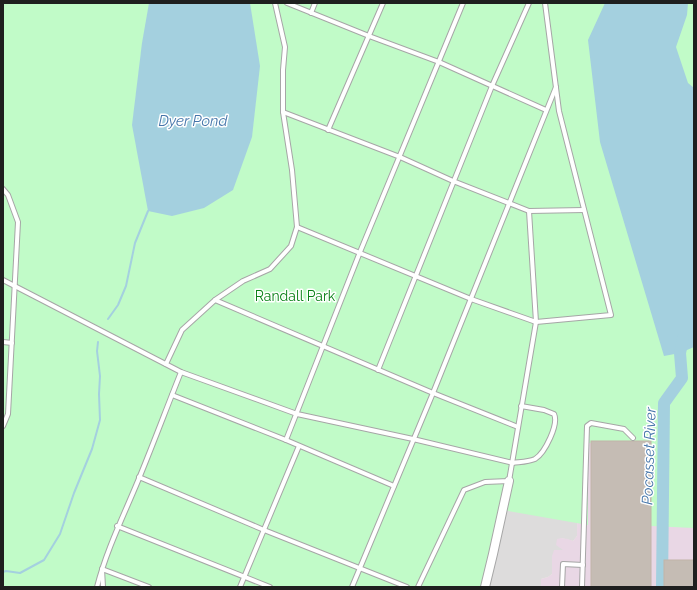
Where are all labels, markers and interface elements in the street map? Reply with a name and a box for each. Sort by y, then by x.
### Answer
water label: Dyer Pond [159,112,229,130]
park label: Randall Park [255,288,336,304]
water label: Pocasset River [638,406,660,505]

